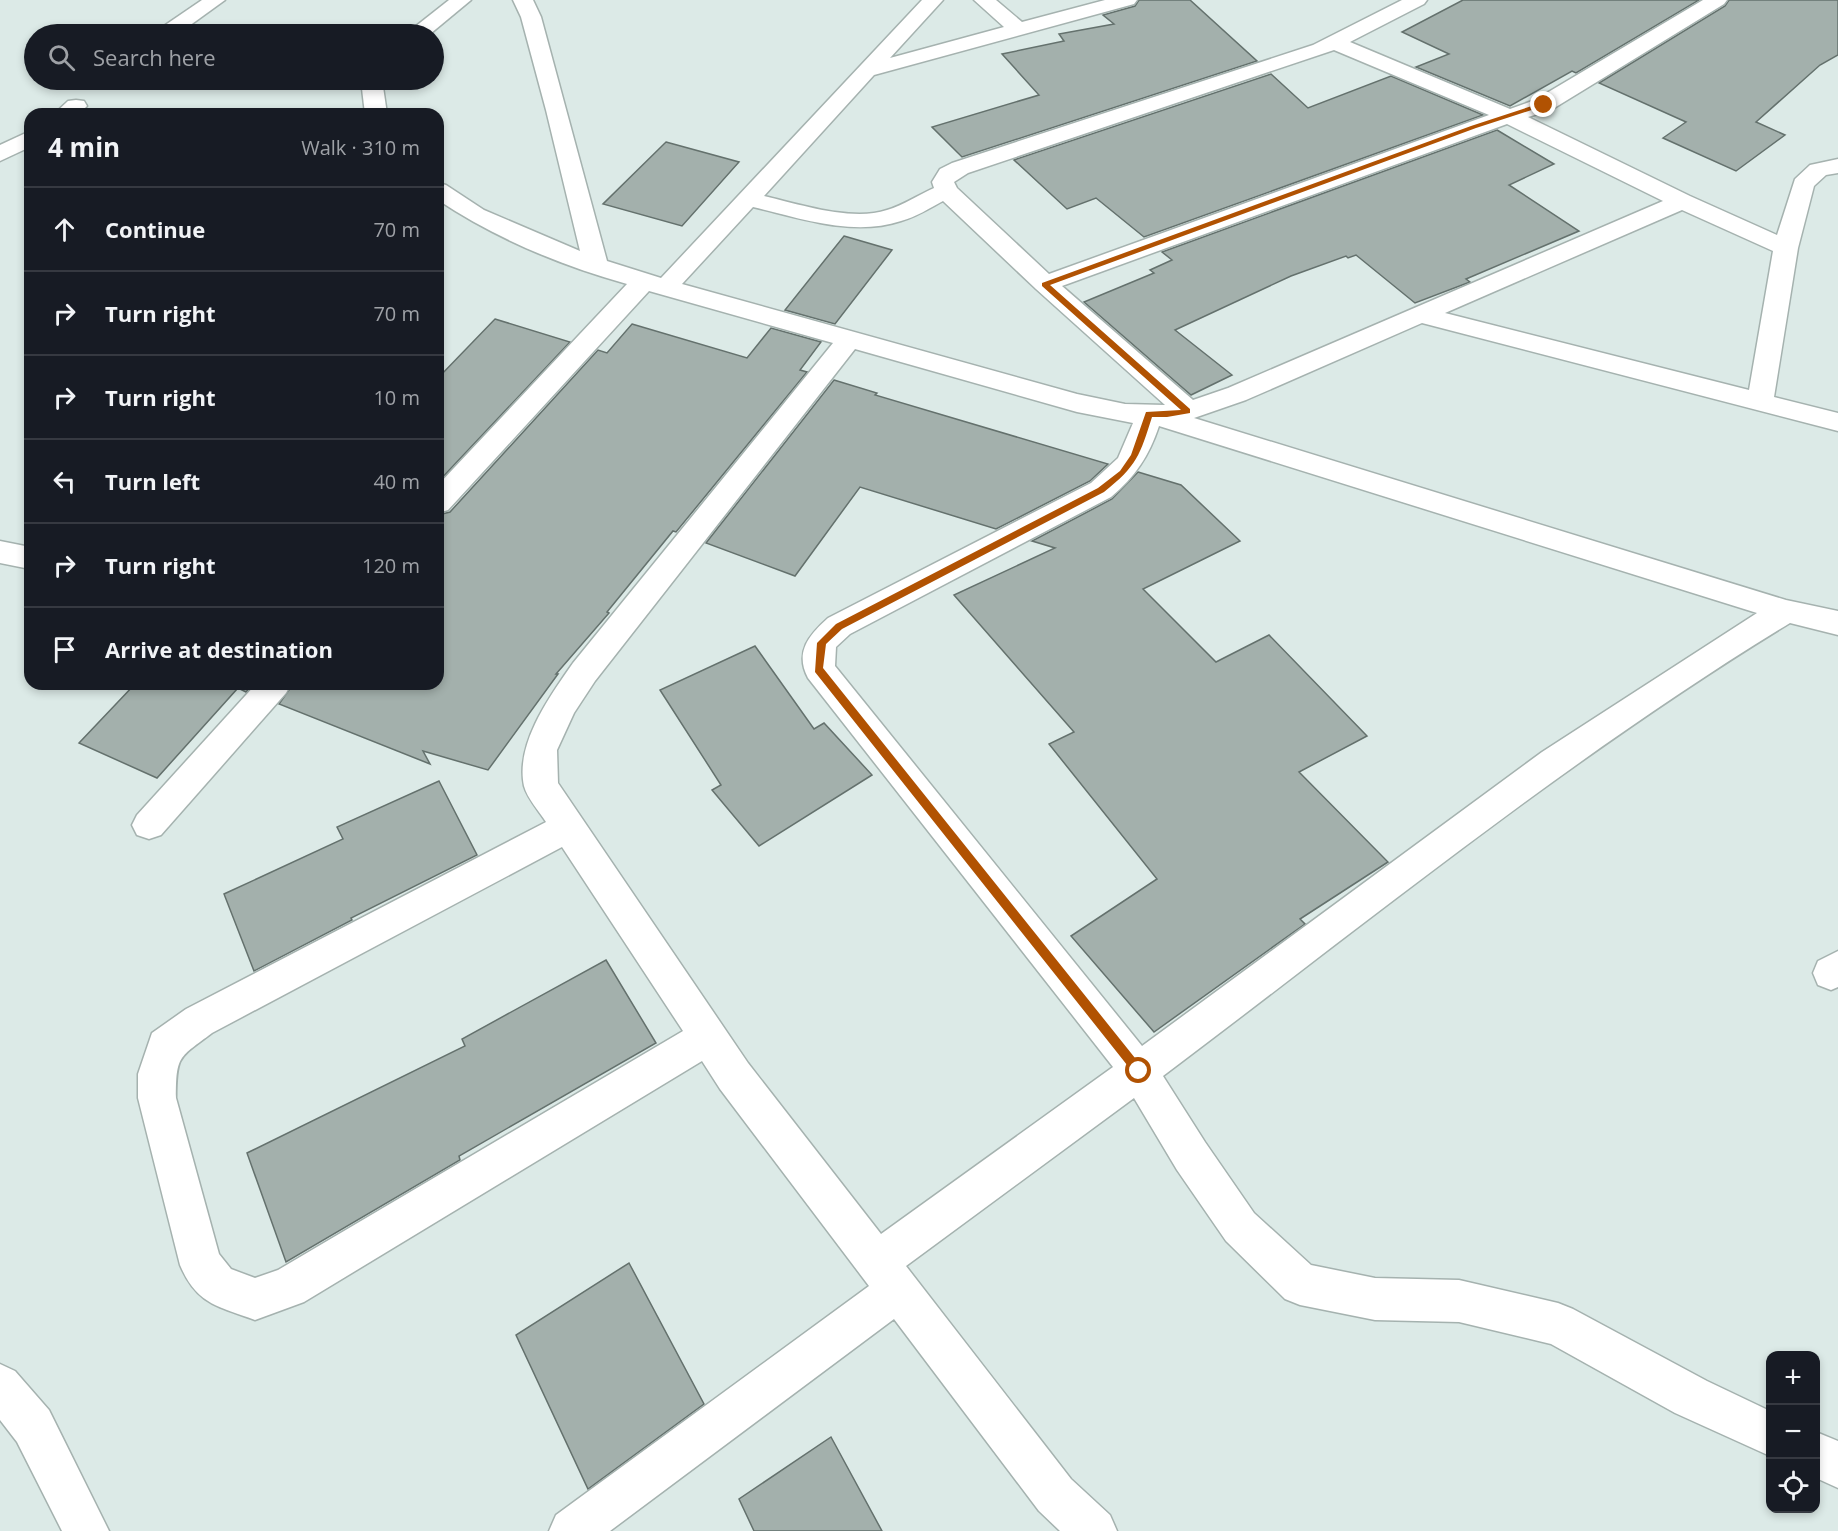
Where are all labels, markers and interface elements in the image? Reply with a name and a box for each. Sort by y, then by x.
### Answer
search box [24,24,444,90]
icon: search [45,41,78,74]
text: Search here [93,42,216,72]
route end [1530,91,1556,117]
text: 4 min [48,129,120,165]
text: Walk · 310 m [301,134,420,161]
icon: ahead [48,213,81,246]
text: Continue [105,214,205,244]
text: 70 m [373,216,420,243]
icon: right [48,297,81,330]
text: Turn right [105,298,216,328]
text: 70 m [373,300,420,327]
icon: right [48,381,81,414]
text: Turn right [105,382,216,412]
text: 10 m [373,384,420,411]
icon: left [48,465,81,498]
text: Turn left [105,466,200,496]
text: 40 m [373,468,420,495]
icon: right [48,549,81,582]
text: Turn right [105,550,216,580]
text: 120 m [362,552,420,579]
icon: arrive [48,633,81,666]
text: Arrive at destination [105,634,333,664]
route start [1125,1057,1151,1083]
map controls [1766,1351,1820,1513]
button: + [1766,1351,1820,1405]
button: − [1766,1405,1820,1459]
button: locate [1766,1459,1820,1513]

